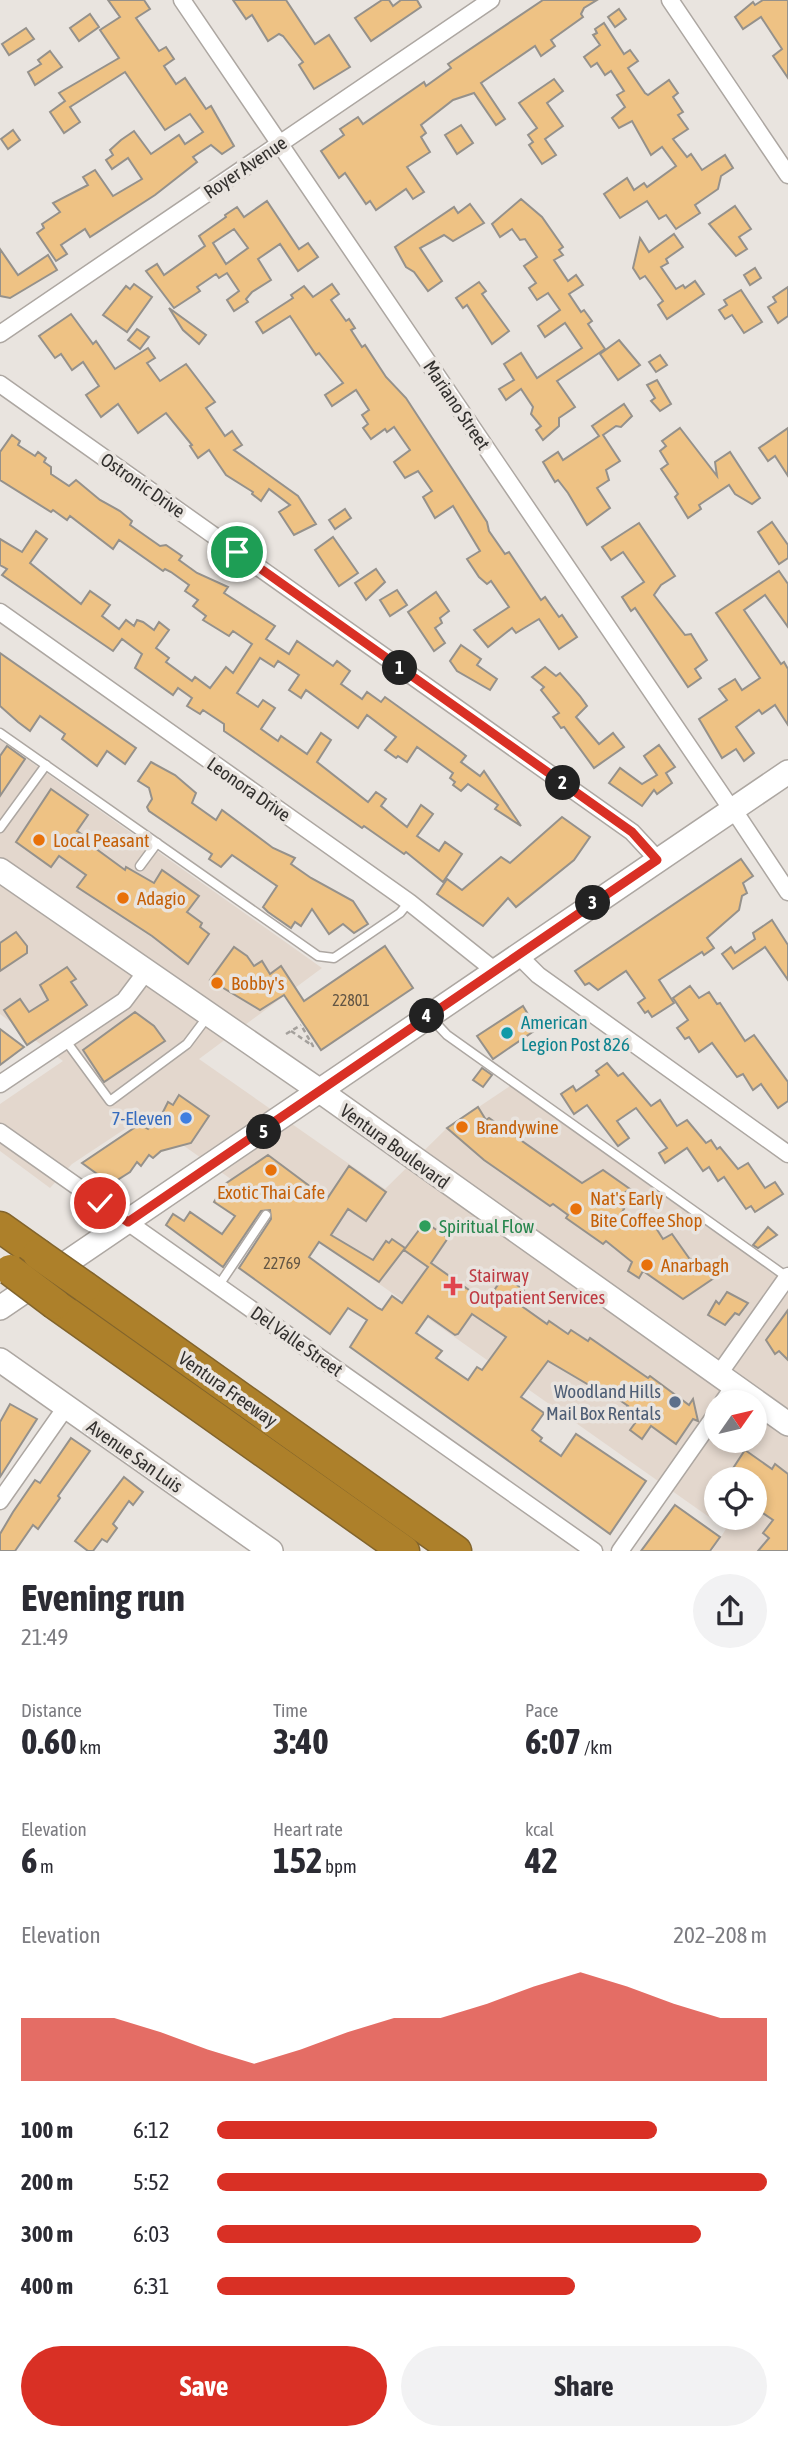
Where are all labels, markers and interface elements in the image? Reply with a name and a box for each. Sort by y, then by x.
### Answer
street label: Royer Avenue [199,131,291,203]
street label: Mariano Street [419,356,495,454]
street label: Ostronic Drive [97,448,189,522]
pin [207,522,267,582]
icon: arrive [218,533,256,571]
pin: 1 [382,650,418,686]
text: 1 [395,656,404,678]
street label: Leonora Drive [203,752,295,826]
pin: 2 [546,766,580,800]
text: 2 [558,771,567,793]
place label: Local Peasant [53,829,150,851]
marker: Local Peasant [31,832,47,848]
pin: 3 [576,886,610,920]
place label: Adagio [137,887,186,909]
marker: Adagio [115,890,131,906]
text: 3 [588,891,597,913]
place label: Bobby's [231,972,285,994]
marker: Bobby's [209,975,225,991]
house number: 22801 [332,991,370,1009]
pin: 4 [410,998,444,1034]
text: 4 [422,1004,431,1026]
place label: American Legion Post 826 [521,1011,630,1055]
marker: American Legion Post 826 [499,1025,515,1041]
street label: Ventura Boulevard [336,1099,454,1193]
place label: 7-Eleven [111,1107,172,1129]
marker: 7-Eleven [178,1110,194,1126]
pin: 5 [246,1114,282,1150]
place label: Brandywine [476,1116,559,1138]
marker: Brandywine [454,1119,470,1135]
text: 5 [259,1120,268,1142]
marker: Exotic Thai Cafe [263,1162,279,1178]
pin [70,1173,130,1233]
place label: Exotic Thai Cafe [217,1181,325,1203]
icon: check [81,1184,119,1222]
place label: Nat's Early Bite Coffee Shop [590,1187,703,1231]
marker: Nat's Early Bite Coffee Shop [568,1201,584,1217]
place label: Spiritual Flow [439,1215,535,1237]
marker: Spiritual Flow [417,1218,433,1234]
house number: 22769 [263,1254,301,1272]
place label: Anarbagh [661,1254,729,1276]
marker: Anarbagh [639,1257,655,1273]
place label: Stairway Outpatient Services [469,1264,605,1308]
marker: Stairway Outpatient Services [443,1276,463,1296]
street label: Del Valle Street [247,1301,347,1381]
street label: Ventura Freeway [174,1347,282,1431]
place label: Woodland Hills Mail Box Rentals [546,1380,661,1424]
north arrow [704,1390,766,1452]
map controls [704,1390,767,1530]
marker: Woodland Hills Mail Box Rentals [667,1394,683,1410]
street label: Avenue San Luis [83,1415,187,1497]
button: locate [704,1467,767,1530]
button: share [693,1574,767,1648]
text: Evening run [21,1576,185,1619]
text: 21:49 [21,1624,68,1650]
text: Distance [21,1699,82,1721]
text: Time [273,1699,308,1721]
text: Pace [525,1699,558,1721]
text: 0.60 [21,1721,77,1761]
text: 3:40 [273,1721,329,1761]
text: 6:07 [525,1721,581,1761]
text: km [77,1736,101,1758]
text: /km [581,1736,612,1758]
text: Elevation [21,1818,87,1840]
text: Heart rate [273,1818,343,1840]
text: kcal [525,1818,554,1840]
text: 6 [21,1840,37,1880]
text: 152 [273,1840,322,1880]
text: 42 [525,1840,558,1880]
text: m [37,1855,54,1877]
text: bpm [322,1855,357,1877]
text: Elevation [21,1922,101,1948]
text: 202–208 m [673,1922,767,1948]
text: 100 m [21,2117,73,2143]
text: 6:12 [133,2117,170,2143]
text: 200 m [21,2169,73,2195]
text: 5:52 [133,2169,170,2195]
text: 300 m [21,2221,73,2247]
text: 6:03 [133,2221,170,2247]
text: 400 m [21,2273,73,2299]
text: 6:31 [133,2273,170,2299]
button: Save [21,2346,387,2426]
button: Share [401,2346,767,2426]

